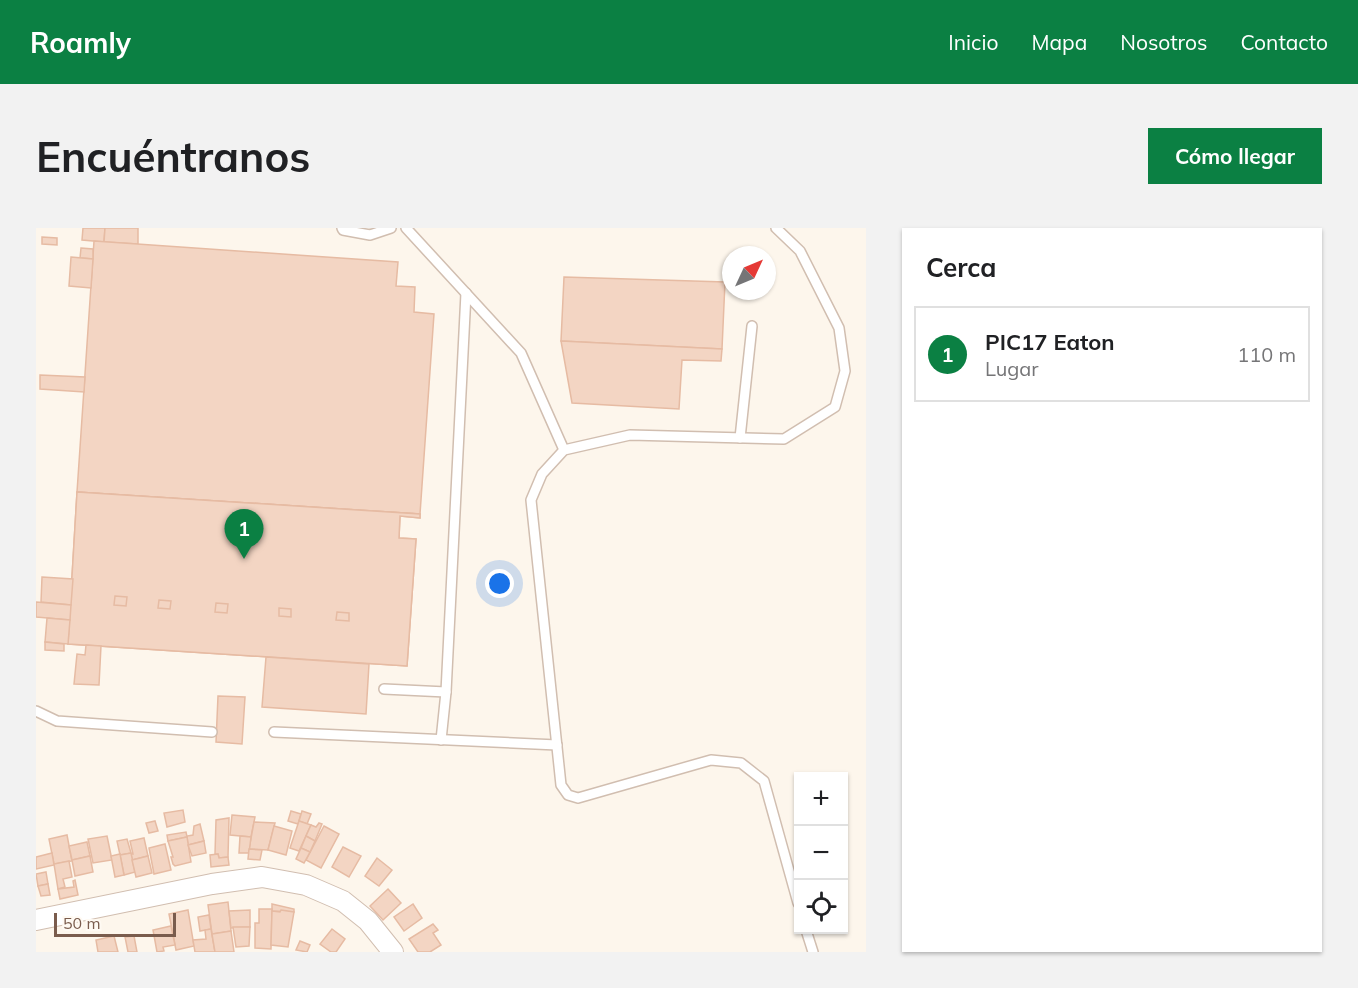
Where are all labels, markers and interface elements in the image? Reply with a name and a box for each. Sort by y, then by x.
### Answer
text: Roamly [30,25,131,60]
text: Inicio [948,29,998,55]
text: Mapa [1031,29,1087,55]
text: Nosotros [1120,29,1207,55]
text: Contacto [1240,29,1328,55]
button: Cómo llegar [1148,128,1322,184]
text: Encuéntranos [36,130,310,183]
north arrow [722,246,776,300]
text: Cerca [926,251,996,284]
text: PIC17 Eaton [985,328,1115,356]
text: 1 [942,342,954,367]
text: 110 m [1237,342,1296,367]
text: Lugar [985,356,1039,381]
pin: 1 [224,510,264,559]
your location [485,569,514,598]
map controls [794,772,848,934]
button: + [794,772,848,826]
button: − [794,826,848,880]
button: locate [794,880,848,934]
scale bar [54,910,176,938]
text: 50 m [63,913,100,933]

